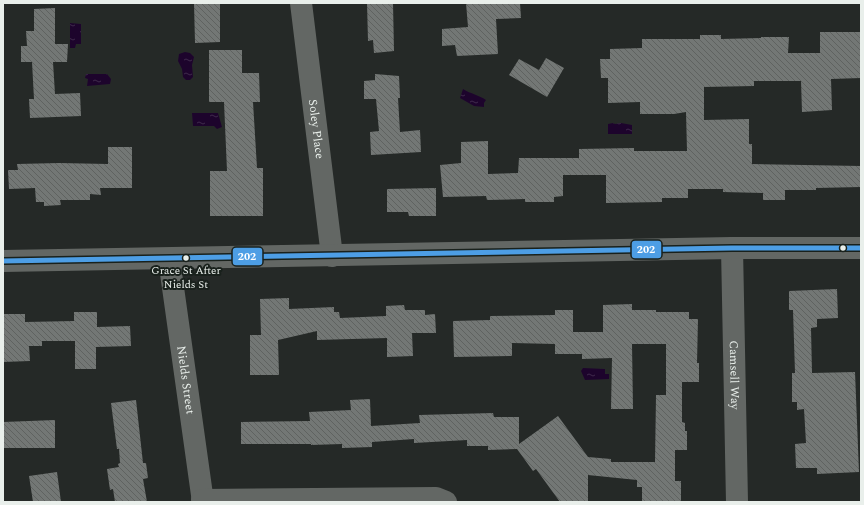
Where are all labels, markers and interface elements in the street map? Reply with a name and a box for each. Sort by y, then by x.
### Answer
street label: Soley Place [303,98,329,160]
line badge: 202 [631,240,662,259]
text: 202 [637,241,655,258]
unlabelled marker [838,243,848,253]
line badge: 202 [232,247,263,266]
text: 202 [238,248,256,265]
marker: Grace St After Nields St [181,253,191,263]
place label: Grace St After Nields St [151,262,221,293]
street label: Camsell Way [724,340,744,411]
street label: Nields Street [171,344,200,415]

